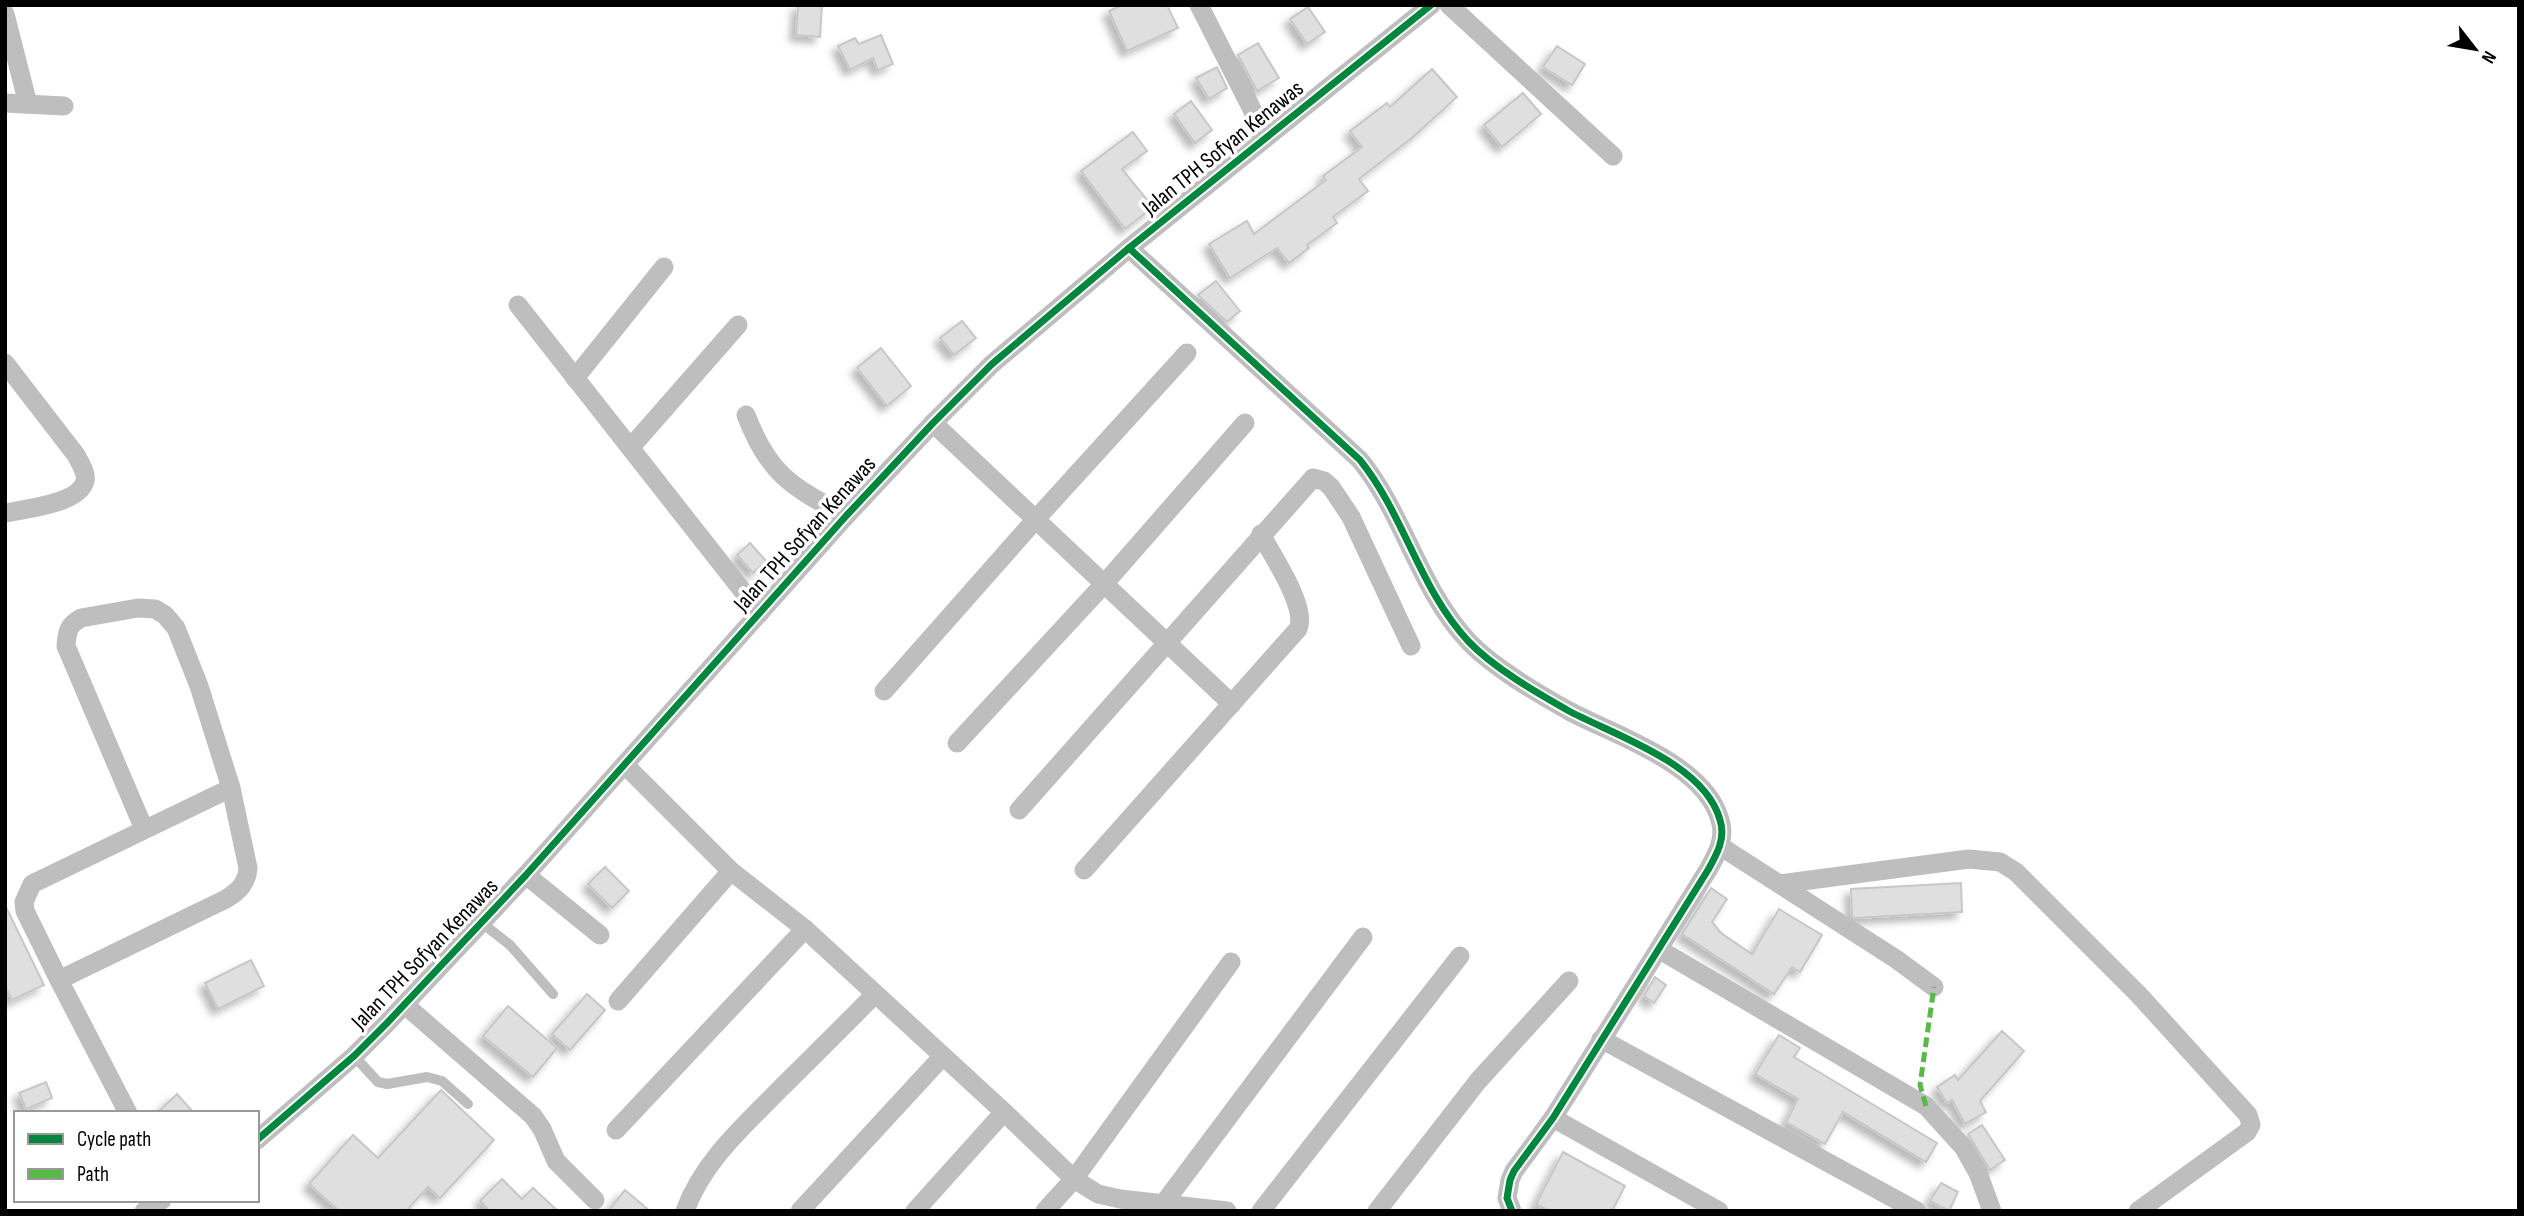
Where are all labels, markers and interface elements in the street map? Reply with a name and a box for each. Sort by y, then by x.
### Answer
north arrow [2440,14,2510,84]
text: N [2476,47,2501,67]
street label: Jalan TPH Sofyan Kenawas [1136,74,1309,222]
street label: Jalan TPH Sofyan Kenawas [727,451,882,618]
street label: Jalan TPH Sofyan Kenawas [345,873,504,1036]
legend [14,1111,259,1202]
text: Cycle path [77,1127,151,1152]
text: Path [77,1162,109,1187]

